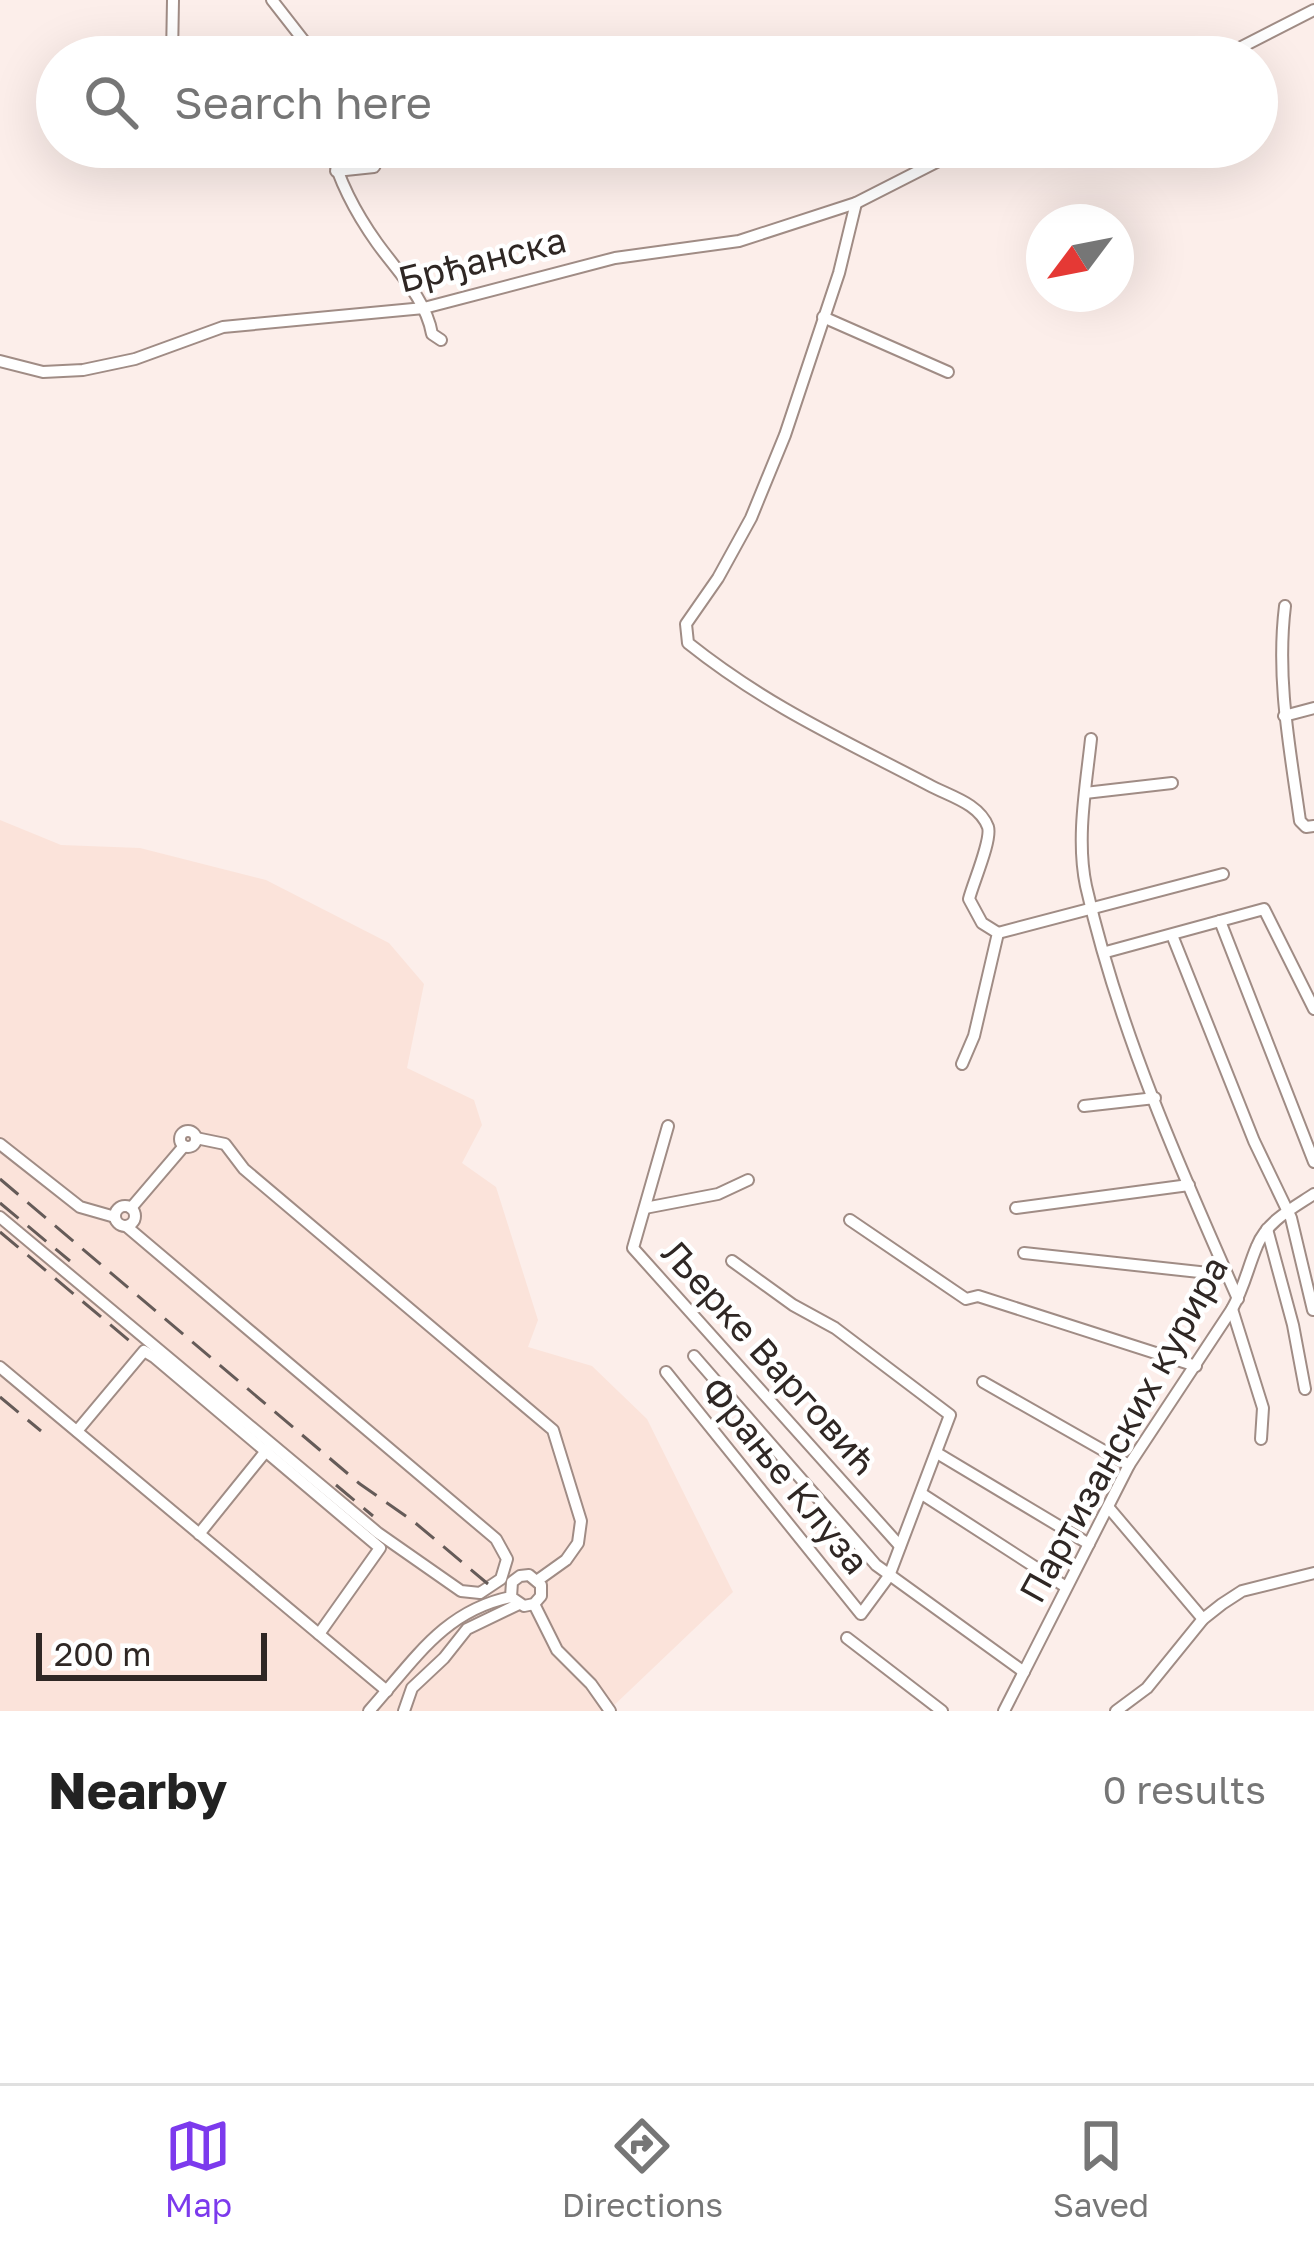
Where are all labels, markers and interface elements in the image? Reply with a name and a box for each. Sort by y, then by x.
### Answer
search box [36,36,1278,168]
icon: search [78,69,144,135]
text: Search here [174,75,432,129]
north arrow [1026,204,1134,312]
street label: Брђанска [394,217,570,301]
street label: Љерке Варговић [654,1231,886,1483]
street label: Партизанских курира [1010,1249,1236,1609]
street label: Фрање Клуза [694,1368,878,1582]
scale bar [36,1627,267,1680]
text: 200 m [54,1634,152,1673]
text: Nearby [48,1759,227,1820]
text: 0 results [1102,1766,1266,1813]
tab: Map [165,2113,232,2224]
tab: Directions [562,2113,723,2224]
tab: Saved [1053,2113,1149,2224]

